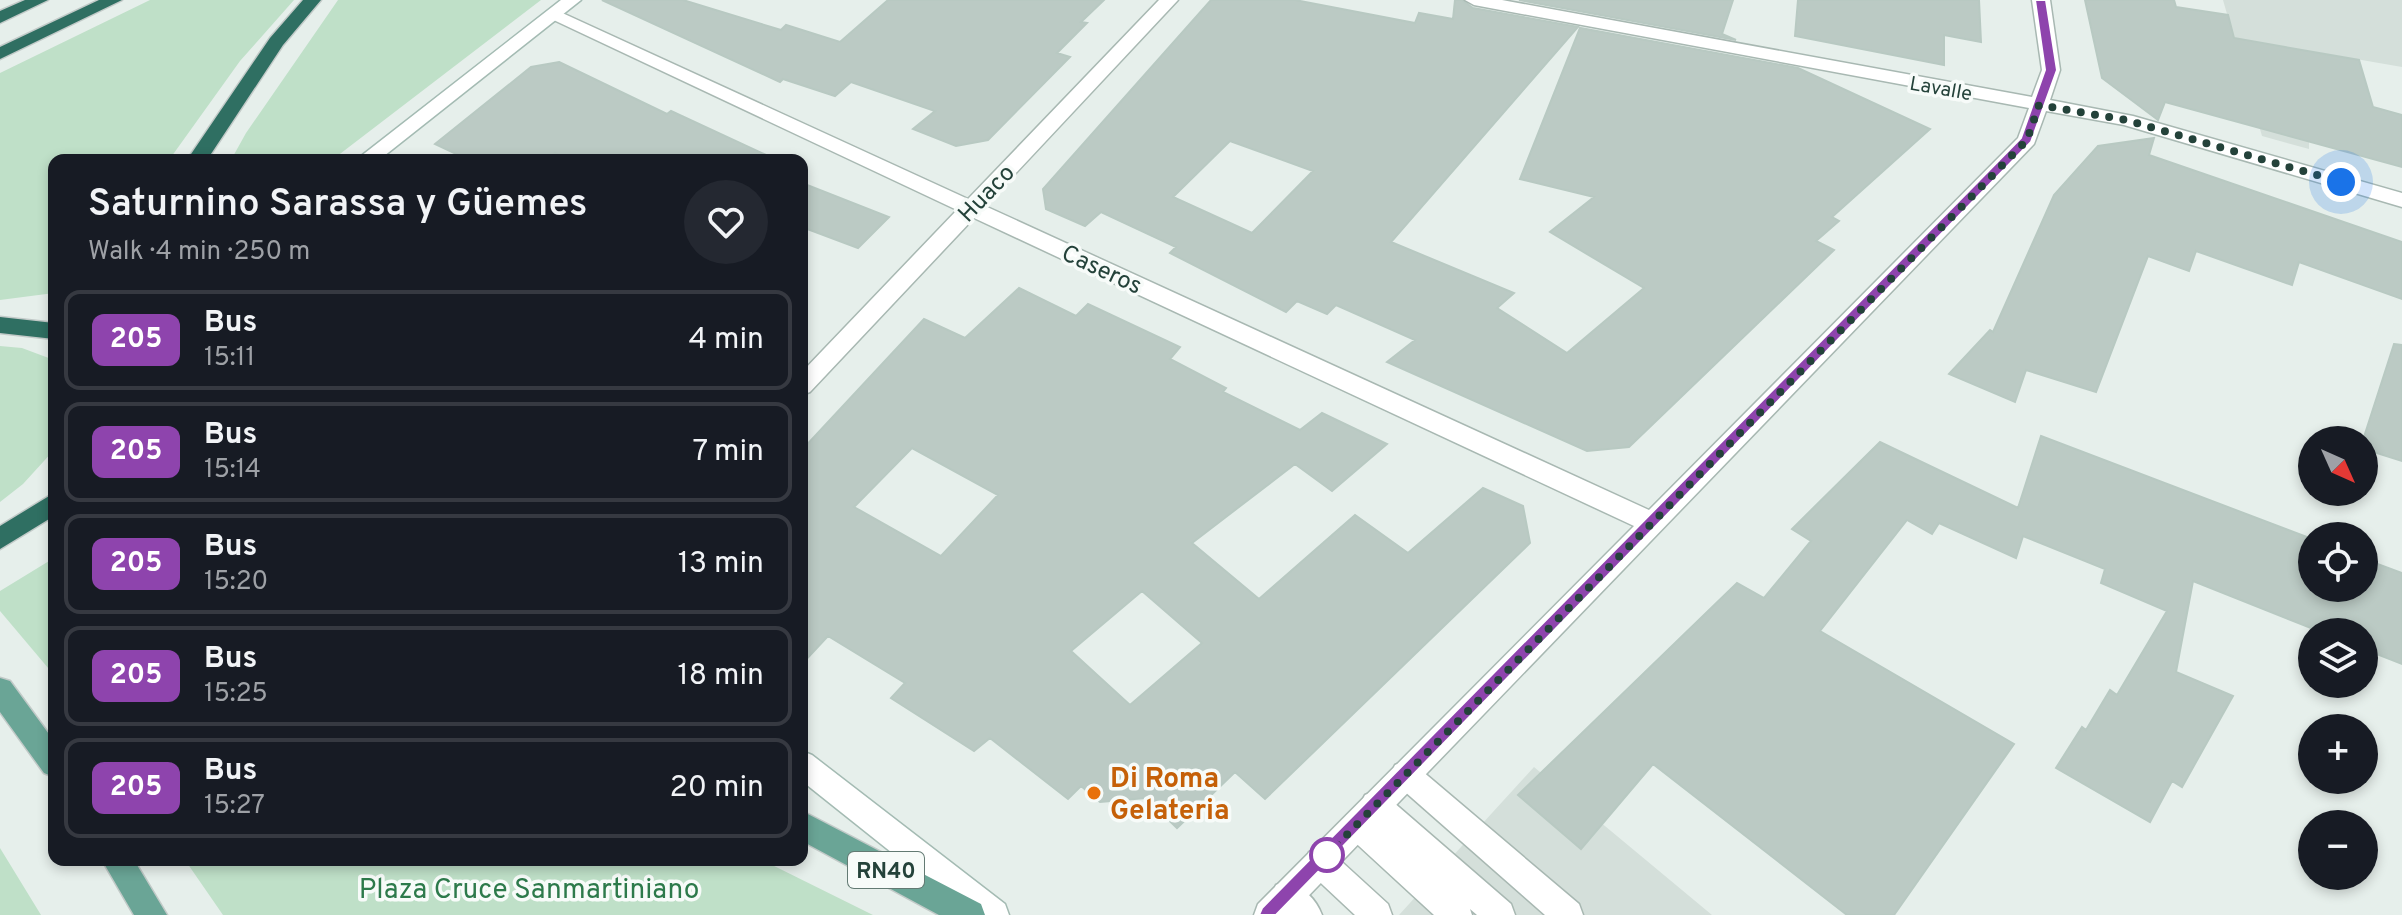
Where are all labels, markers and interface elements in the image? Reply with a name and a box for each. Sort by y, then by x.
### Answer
street label: Lavalle [1907,72,1974,108]
street label: Huaco [953,159,1022,230]
your location [2321,162,2361,202]
button: heart [684,180,768,264]
text: Saturnino Sarassa y Güemes [88,181,587,230]
text: Walk · 4 min · 250 m [88,236,310,269]
street label: Caseros [1056,239,1146,302]
text: Bus [204,305,257,342]
text: 205 [110,322,162,358]
text: 4 min [688,322,764,359]
text: 15:11 [204,342,255,375]
text: Bus [204,417,257,454]
north arrow [2298,426,2378,506]
map controls [2298,426,2378,890]
text: 205 [110,434,162,470]
text: 7 min [693,434,764,471]
text: 15:14 [204,454,261,487]
button: locate [2298,522,2378,602]
text: Bus [204,529,257,566]
text: 205 [110,546,162,582]
text: 13 min [678,546,764,583]
text: 15:20 [204,566,268,599]
button: layers [2298,618,2378,698]
text: Bus [204,641,257,678]
text: 205 [110,658,162,694]
text: 18 min [678,658,764,695]
text: 15:25 [204,678,268,711]
button: + [2298,714,2378,794]
text: Bus [204,753,257,790]
place label: Di Roma Gelateria [1110,762,1230,830]
text: 205 [110,770,162,806]
text: 20 min [669,770,764,807]
marker: Di Roma Gelateria [1085,784,1103,802]
text: 15:27 [204,790,265,823]
button: − [2298,810,2378,890]
unlabelled marker [1310,838,1344,872]
road number: RN40 [848,852,924,888]
park label: Plaza Cruce Sanmartiniano [359,873,699,909]

